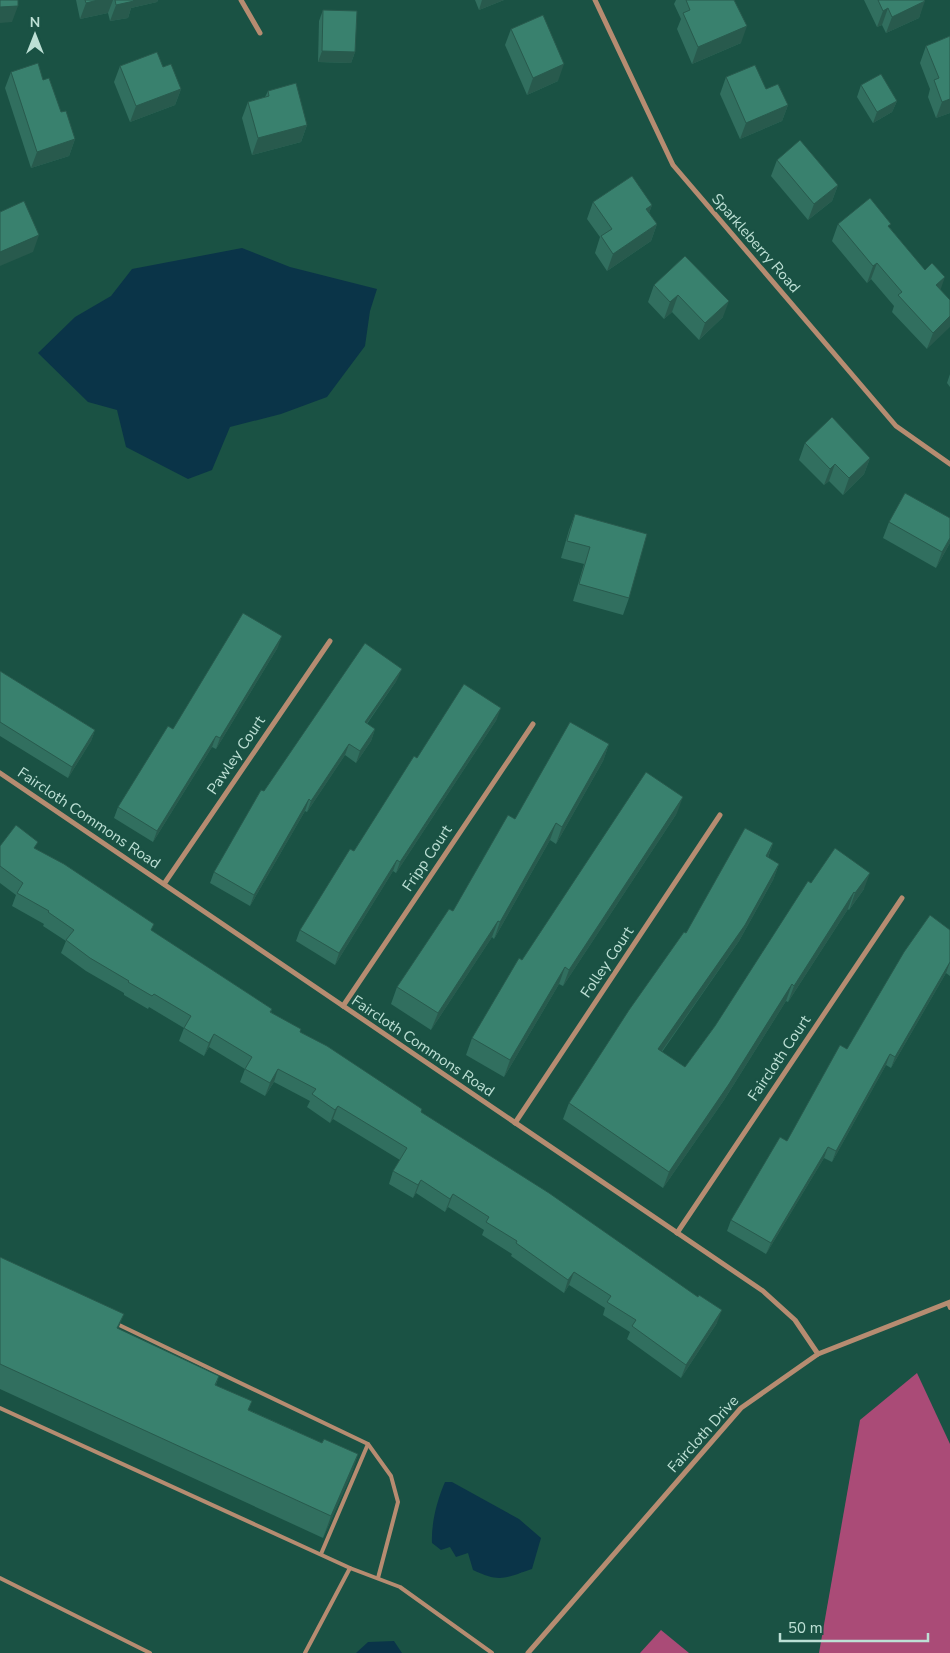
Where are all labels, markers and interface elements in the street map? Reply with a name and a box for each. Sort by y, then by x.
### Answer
north arrow [10,10,60,60]
text: N [30,13,40,32]
street label: Sparkleberry Road [707,189,805,297]
street label: Pawley Court [202,711,270,798]
street label: Faircloth Commons Road [14,763,164,873]
street label: Fripp Court [398,820,457,895]
street label: Folley Court [576,922,639,1002]
street label: Faircloth Commons Road [348,991,498,1101]
street label: Faircloth Court [743,1011,815,1105]
street label: Faircloth Drive [663,1391,743,1477]
scale bar [780,1610,928,1642]
text: 50 m [788,1618,823,1638]

